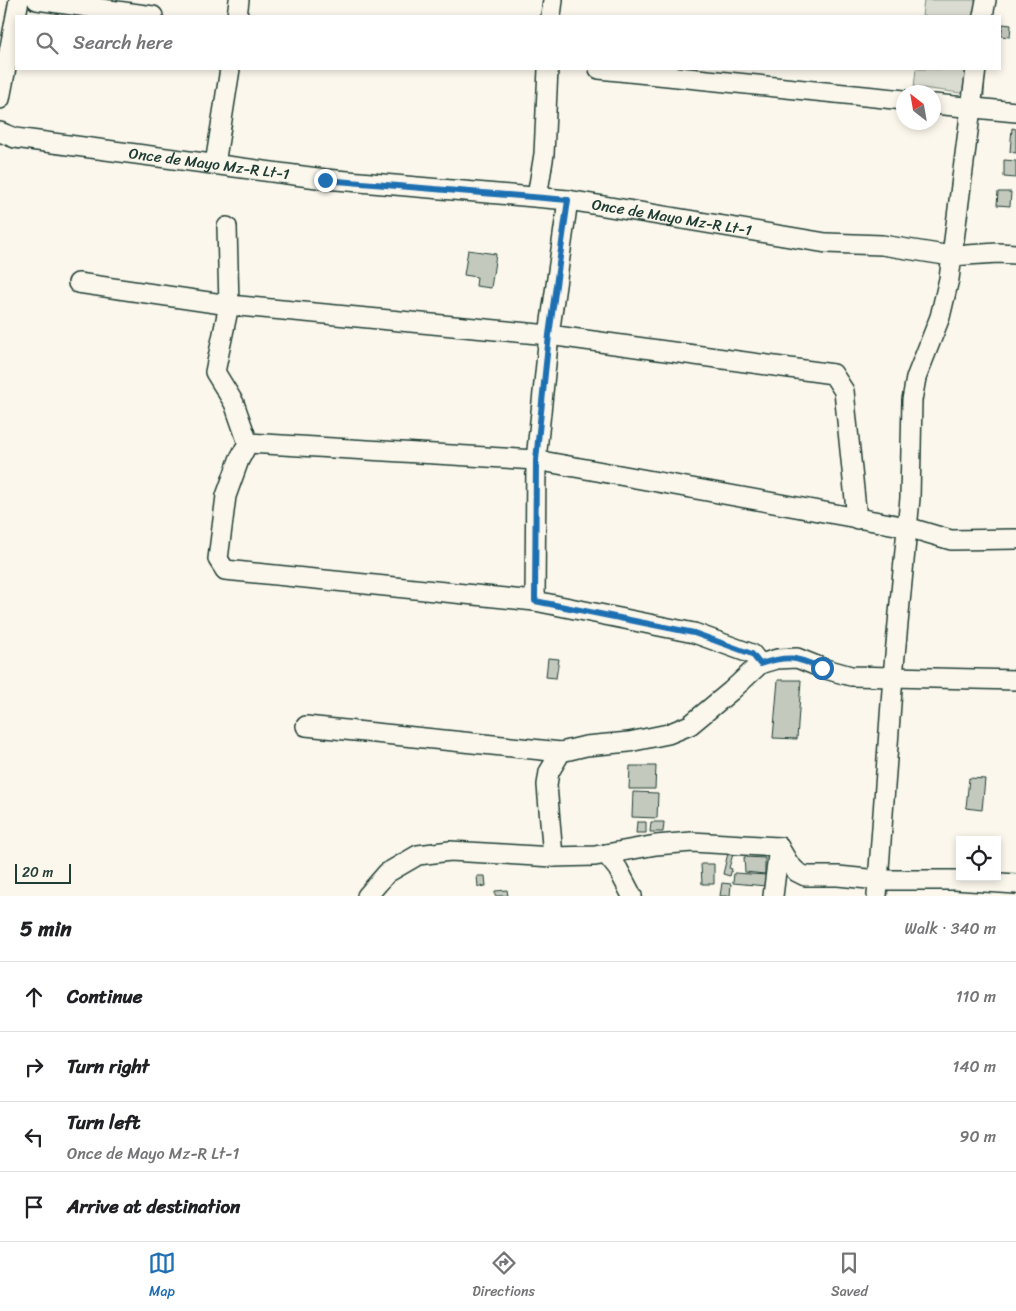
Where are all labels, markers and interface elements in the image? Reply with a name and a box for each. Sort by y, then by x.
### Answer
search box [15,15,1001,70]
text: Search here [73,26,173,59]
icon: search [33,29,61,57]
north arrow [896,85,941,130]
street label: Once de Mayo Mz-R Lt-1 [127,140,291,187]
route end [314,169,337,192]
street label: Once de Mayo Mz-R Lt-1 [590,191,754,243]
route start [811,657,834,680]
map controls [956,836,1001,881]
button: locate [956,836,1001,881]
text: 20 m [22,860,53,885]
scale bar [15,861,71,884]
text: 5 min [20,910,72,948]
text: Walk · 340 m [905,914,996,943]
text: Continue [67,980,143,1013]
text: 110 m [956,982,996,1011]
icon: ahead [20,983,48,1011]
text: Turn right [67,1050,149,1083]
text: 140 m [953,1052,996,1081]
icon: right [20,1053,48,1081]
text: Turn left [67,1106,140,1139]
text: 90 m [960,1122,996,1151]
icon: left [20,1123,48,1151]
text: Once de Mayo Mz-R Lt-1 [67,1139,239,1168]
text: Arrive at destination [67,1190,240,1223]
icon: arrive [20,1193,48,1221]
tab: Map [148,1249,176,1304]
tab: Directions [472,1249,535,1304]
tab: Saved [831,1249,868,1304]

